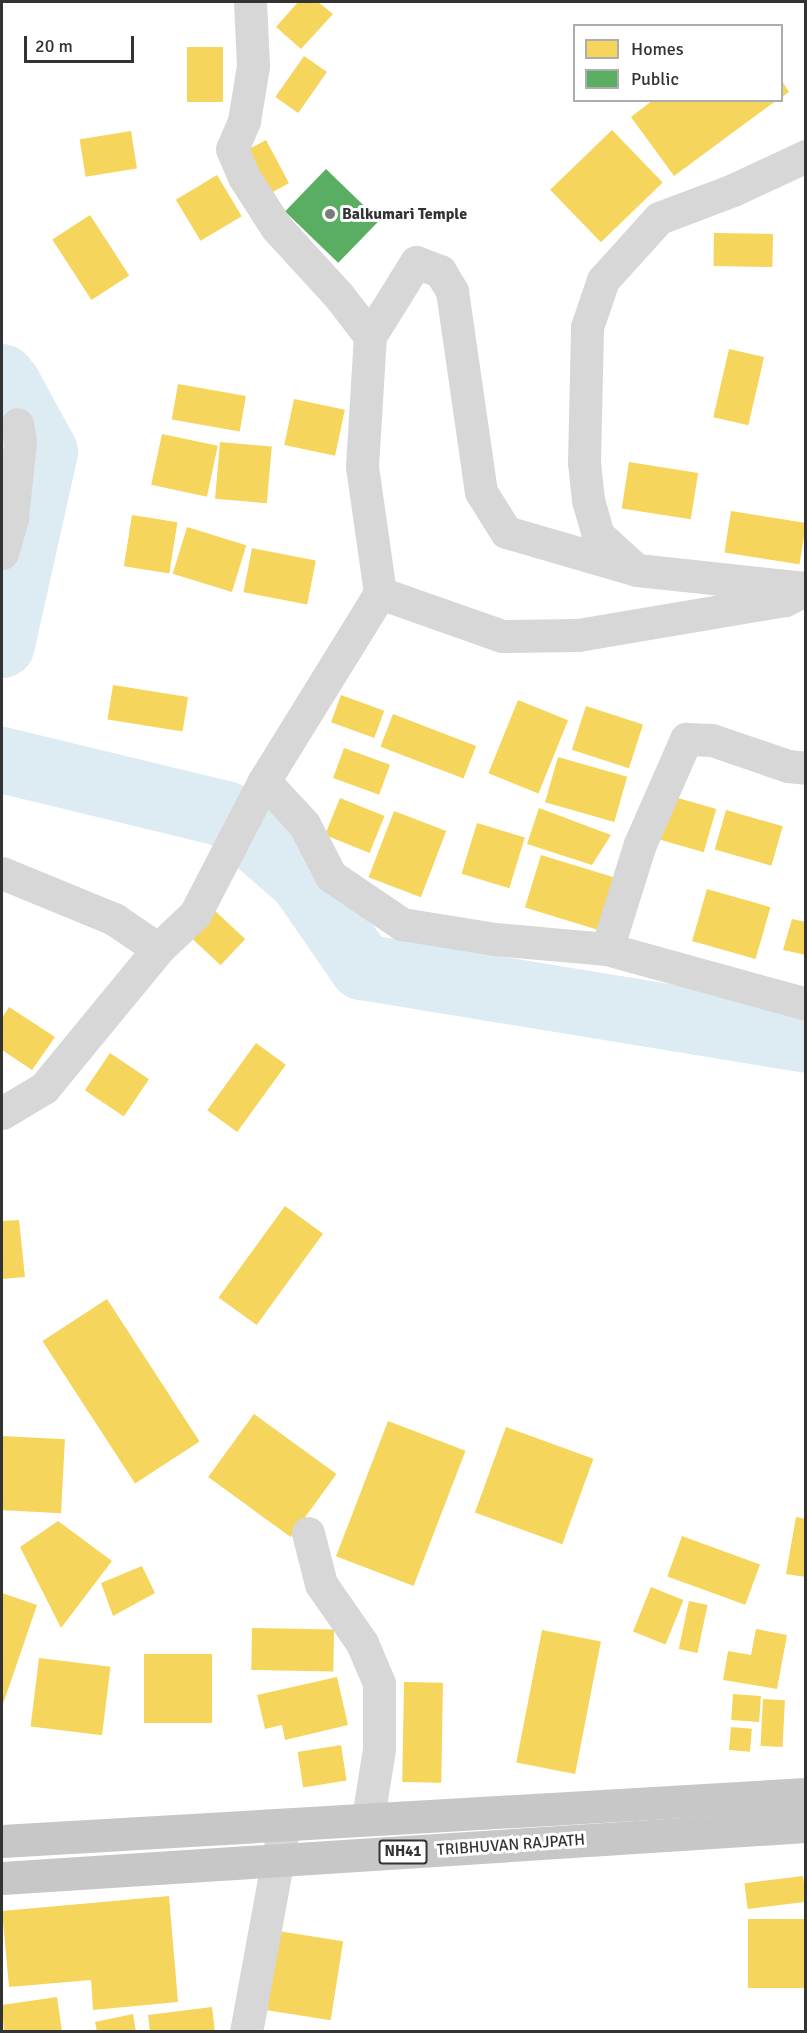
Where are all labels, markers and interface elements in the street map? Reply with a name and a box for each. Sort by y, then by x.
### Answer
scale bar [27,24,136,62]
legend [573,24,783,102]
text: 20 m [35,35,73,57]
text: Homes [631,38,684,60]
text: Public [631,68,679,90]
place label: Balkumari Temple [342,204,467,224]
marker: Balkumari Temple [323,207,337,221]
street label: TRIBHUVAN RAJPATH [436,1830,586,1860]
road number: NH41 [378,1840,428,1864]

